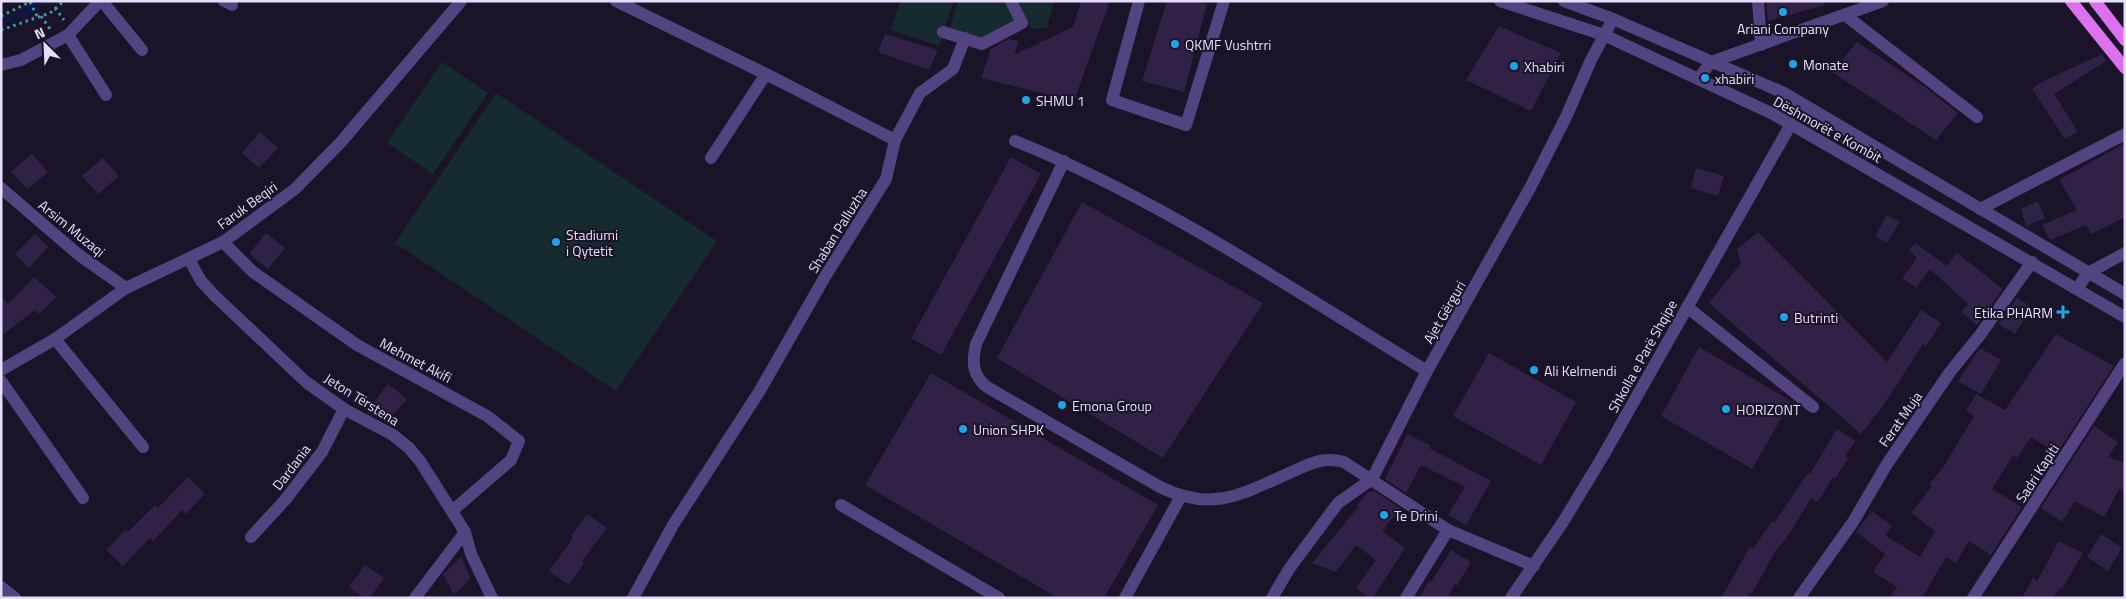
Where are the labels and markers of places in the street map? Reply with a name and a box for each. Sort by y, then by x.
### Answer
marker: Ariani Company [1777,6,1789,18]
place label: Ariani Company [1737,18,1829,39]
place label: QKMF Vushtrri [1185,34,1271,55]
marker: QKMF Vushtrri [1169,38,1181,50]
place label: Monate [1803,54,1849,75]
place label: Xhabiri [1524,56,1565,77]
marker: Monate [1787,58,1799,70]
marker: Xhabiri [1508,60,1520,72]
place label: xhabiri [1715,68,1754,89]
marker: xhabiri [1699,72,1711,84]
place label: SHMU 1 [1036,90,1085,111]
marker: SHMU 1 [1020,94,1032,106]
place label: Stadiumi i Qytetit [566,224,618,261]
marker: Stadiumi i Qytetit [550,236,562,248]
place label: Etika PHARM [1974,302,2053,323]
marker: Etika PHARM [2057,306,2069,318]
place label: Butrinti [1794,307,1838,328]
marker: Butrinti [1778,311,1790,323]
place label: Ali Kelmendi [1544,360,1617,381]
marker: Ali Kelmendi [1528,364,1540,376]
place label: Emona Group [1072,395,1152,416]
marker: Emona Group [1056,399,1068,411]
place label: HORIZONT [1736,399,1801,420]
marker: HORIZONT [1720,403,1732,415]
place label: Union SHPK [973,419,1044,440]
marker: Union SHPK [957,423,969,435]
place label: Te Drini [1394,505,1438,526]
marker: Te Drini [1378,509,1390,521]

